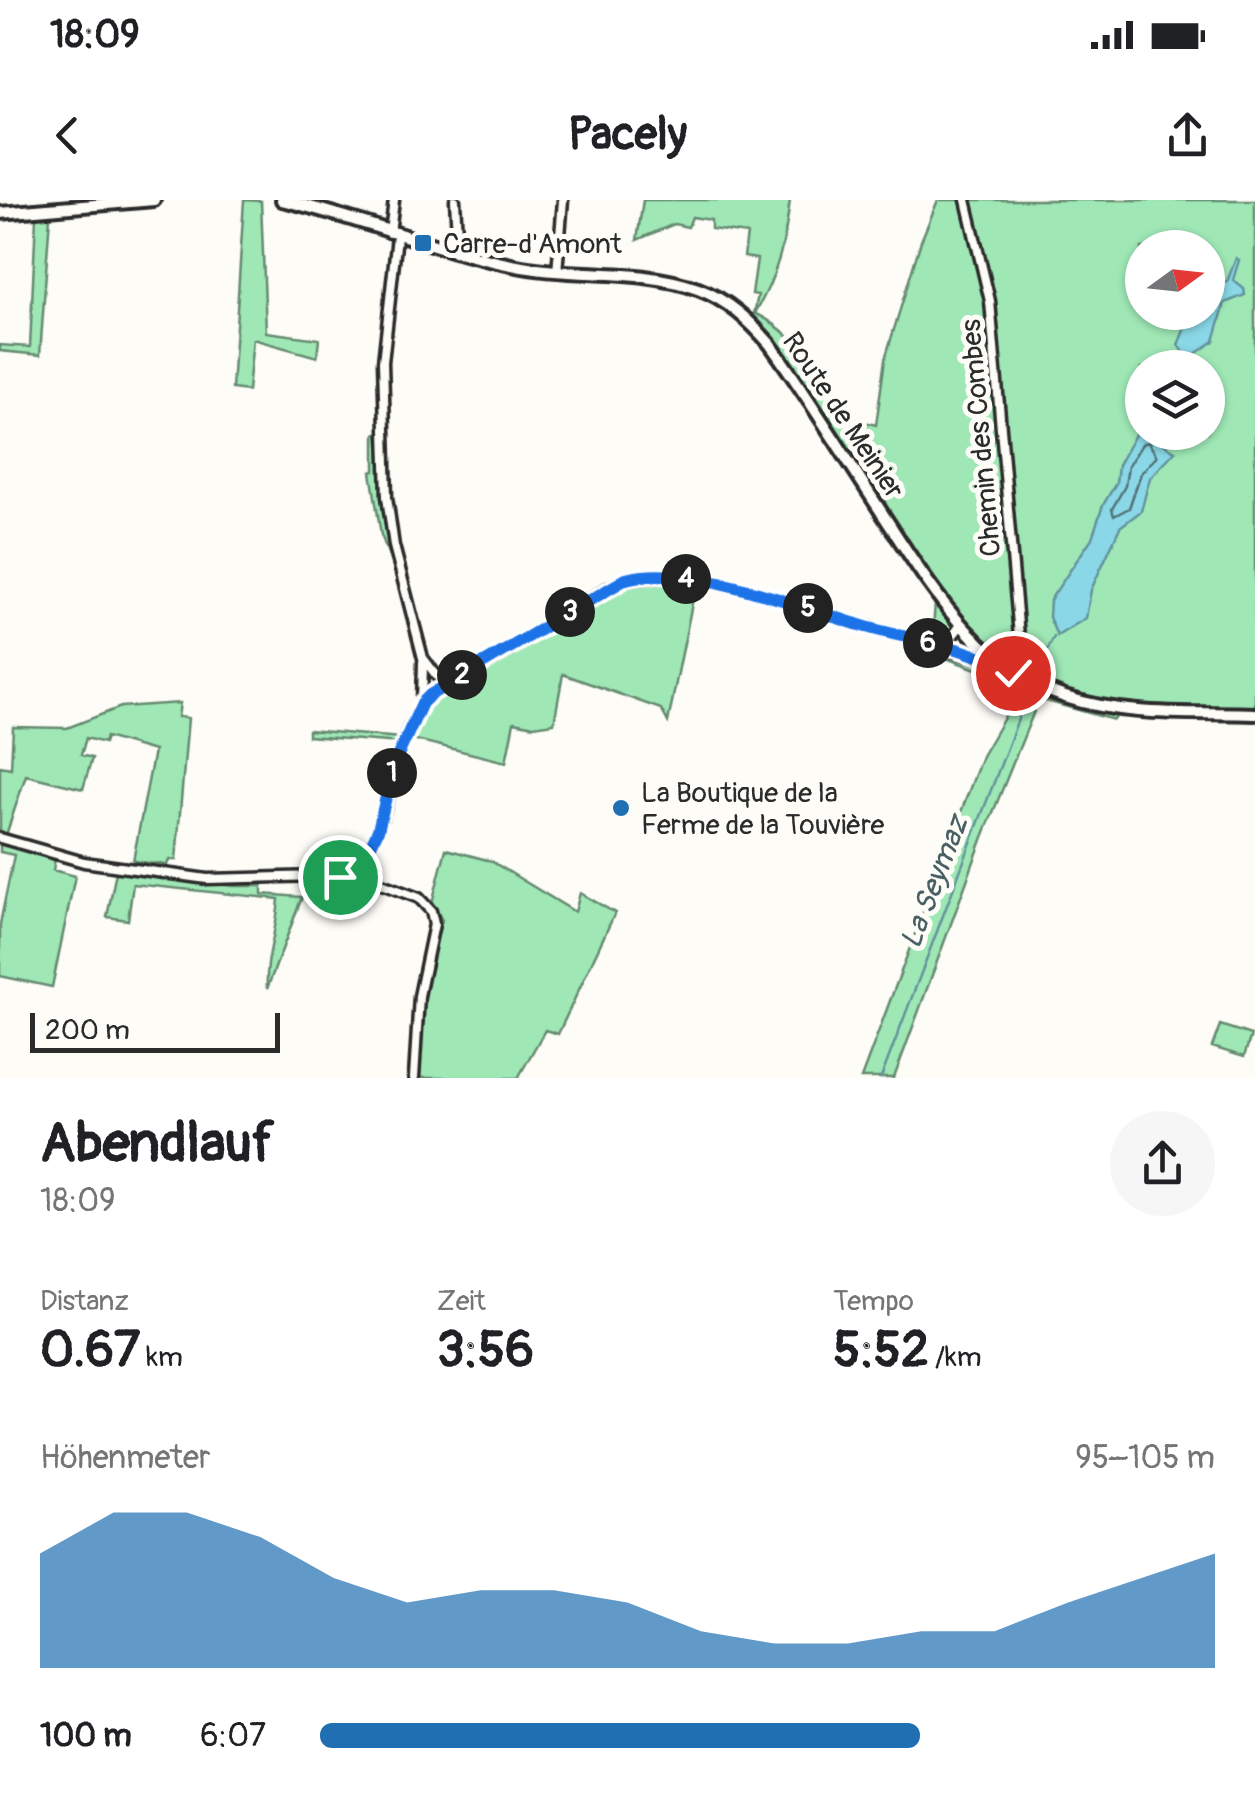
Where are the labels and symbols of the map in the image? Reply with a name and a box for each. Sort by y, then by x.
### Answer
place label: Carre-d'Amont [443,227,623,262]
north arrow [1125,230,1225,330]
marker: Carre-d'Amont [412,232,434,254]
street label: Chemin des Combes [954,317,1009,558]
street label: Route de Meinier [774,326,911,506]
pin: 4 [661,554,711,604]
pin: 5 [783,583,833,633]
pin: 3 [545,587,595,637]
pin: 6 [903,618,953,668]
pin [971,631,1056,716]
pin: 2 [437,650,487,700]
pin: 1 [367,748,417,798]
place label: La Boutique de la Ferme de la Touvière [641,776,885,843]
marker: La Boutique de la Ferme de la Touvière [610,797,632,819]
water label: La Seymaz [892,808,978,954]
pin [298,835,383,920]
scale bar [30,1008,280,1053]

